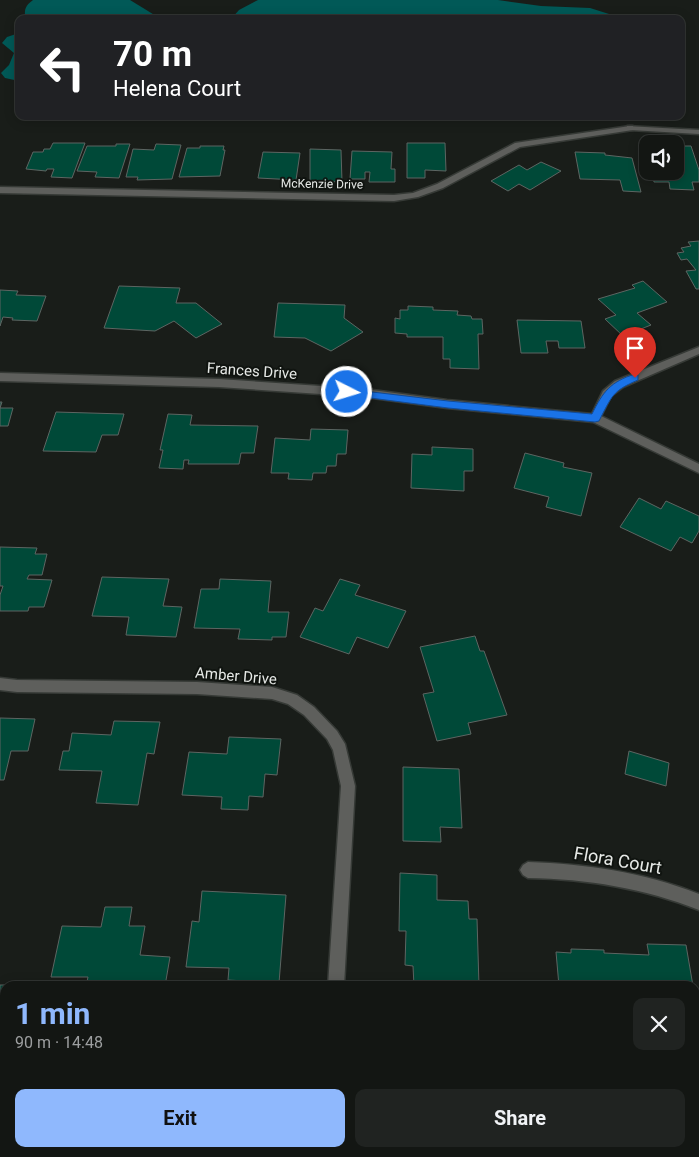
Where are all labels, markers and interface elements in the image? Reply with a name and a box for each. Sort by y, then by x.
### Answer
text: 70 m [113,34,192,75]
icon: left [30,35,95,100]
text: Helena Court [113,76,241,101]
map controls [639,135,684,180]
button: sound [639,135,684,180]
street label: McKenzie Drive [281,176,363,192]
pin [614,327,656,378]
icon: arrive [621,334,649,362]
street label: Frances Drive [206,359,298,383]
position arrow [320,365,372,417]
street label: Amber Drive [194,663,278,689]
street label: Flora Court [572,842,664,878]
text: 1 min [15,996,90,1031]
button: close [633,998,685,1050]
text: 90 m · 14:48 [15,1033,103,1052]
button: Exit [15,1089,345,1147]
button: Share [355,1089,685,1147]

